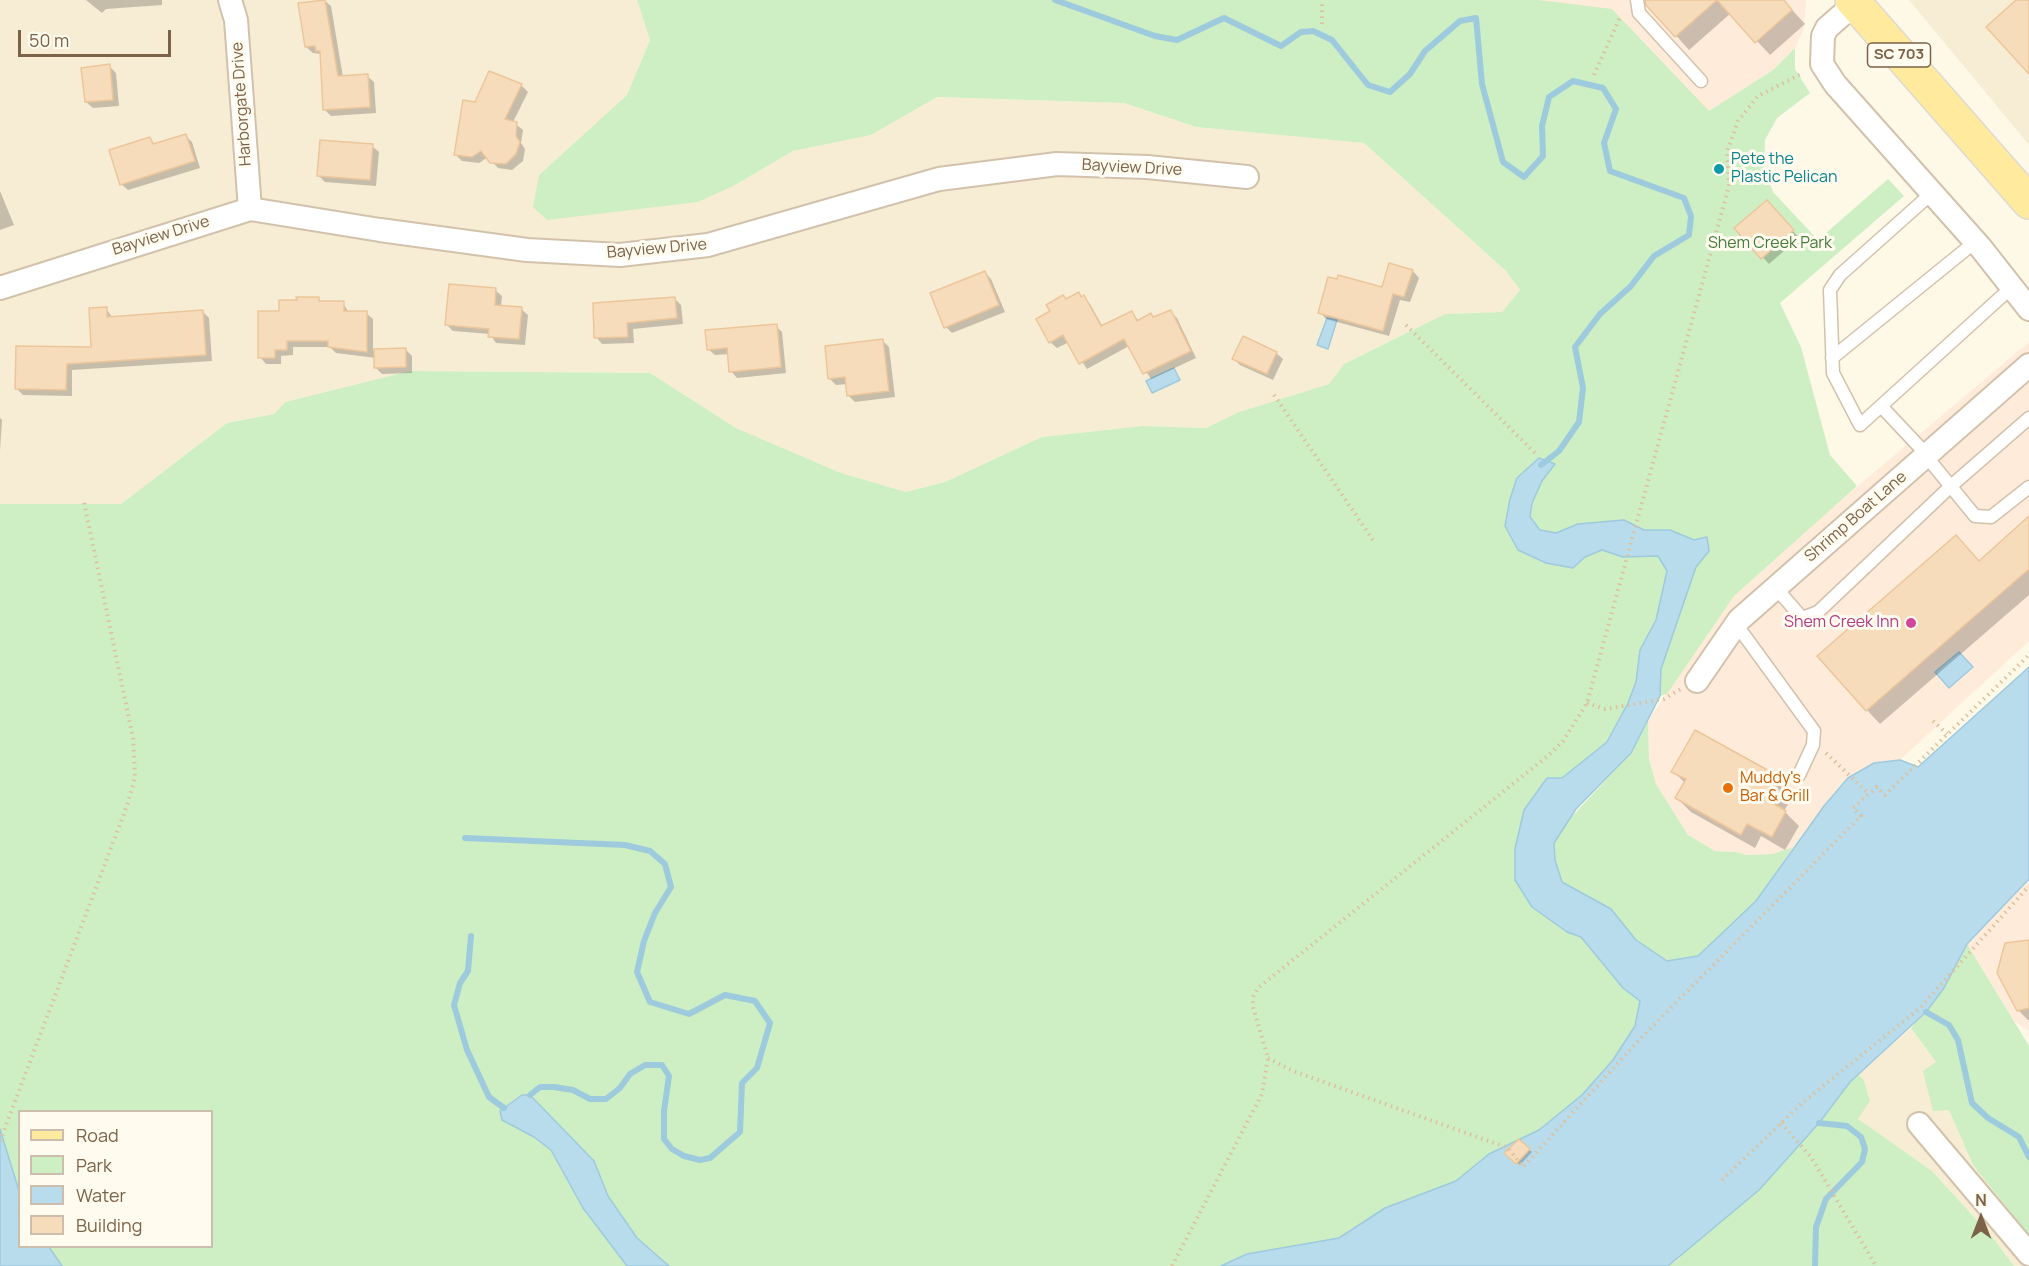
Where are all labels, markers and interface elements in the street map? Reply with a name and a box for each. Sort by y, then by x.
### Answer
scale bar [21,18,174,56]
text: 50 m [29,28,69,52]
street label: Harborgate Drive [228,41,256,167]
road number: SC 703 [1868,43,1930,67]
place label: Pete the Plastic Pelican [1731,150,1838,188]
street label: Bayview Drive [1081,156,1183,180]
marker: Pete the Plastic Pelican [1712,162,1726,176]
street label: Bayview Drive [110,212,212,260]
park label: Shem Creek Park [1708,234,1832,254]
street label: Bayview Drive [606,235,708,263]
street label: Shrimp Boat Lane [1801,468,1911,566]
place label: Shem Creek Inn [1784,613,1899,633]
marker: Shem Creek Inn [1904,616,1918,630]
place label: Muddy's Bar & Grill [1740,769,1810,807]
marker: Muddy's Bar & Grill [1721,781,1735,795]
legend [18,1110,213,1248]
text: Road [76,1123,119,1147]
text: Park [76,1153,112,1177]
text: Water [76,1183,126,1207]
north arrow [1951,1188,2011,1248]
text: N [1975,1189,1987,1211]
text: Building [76,1213,142,1237]

